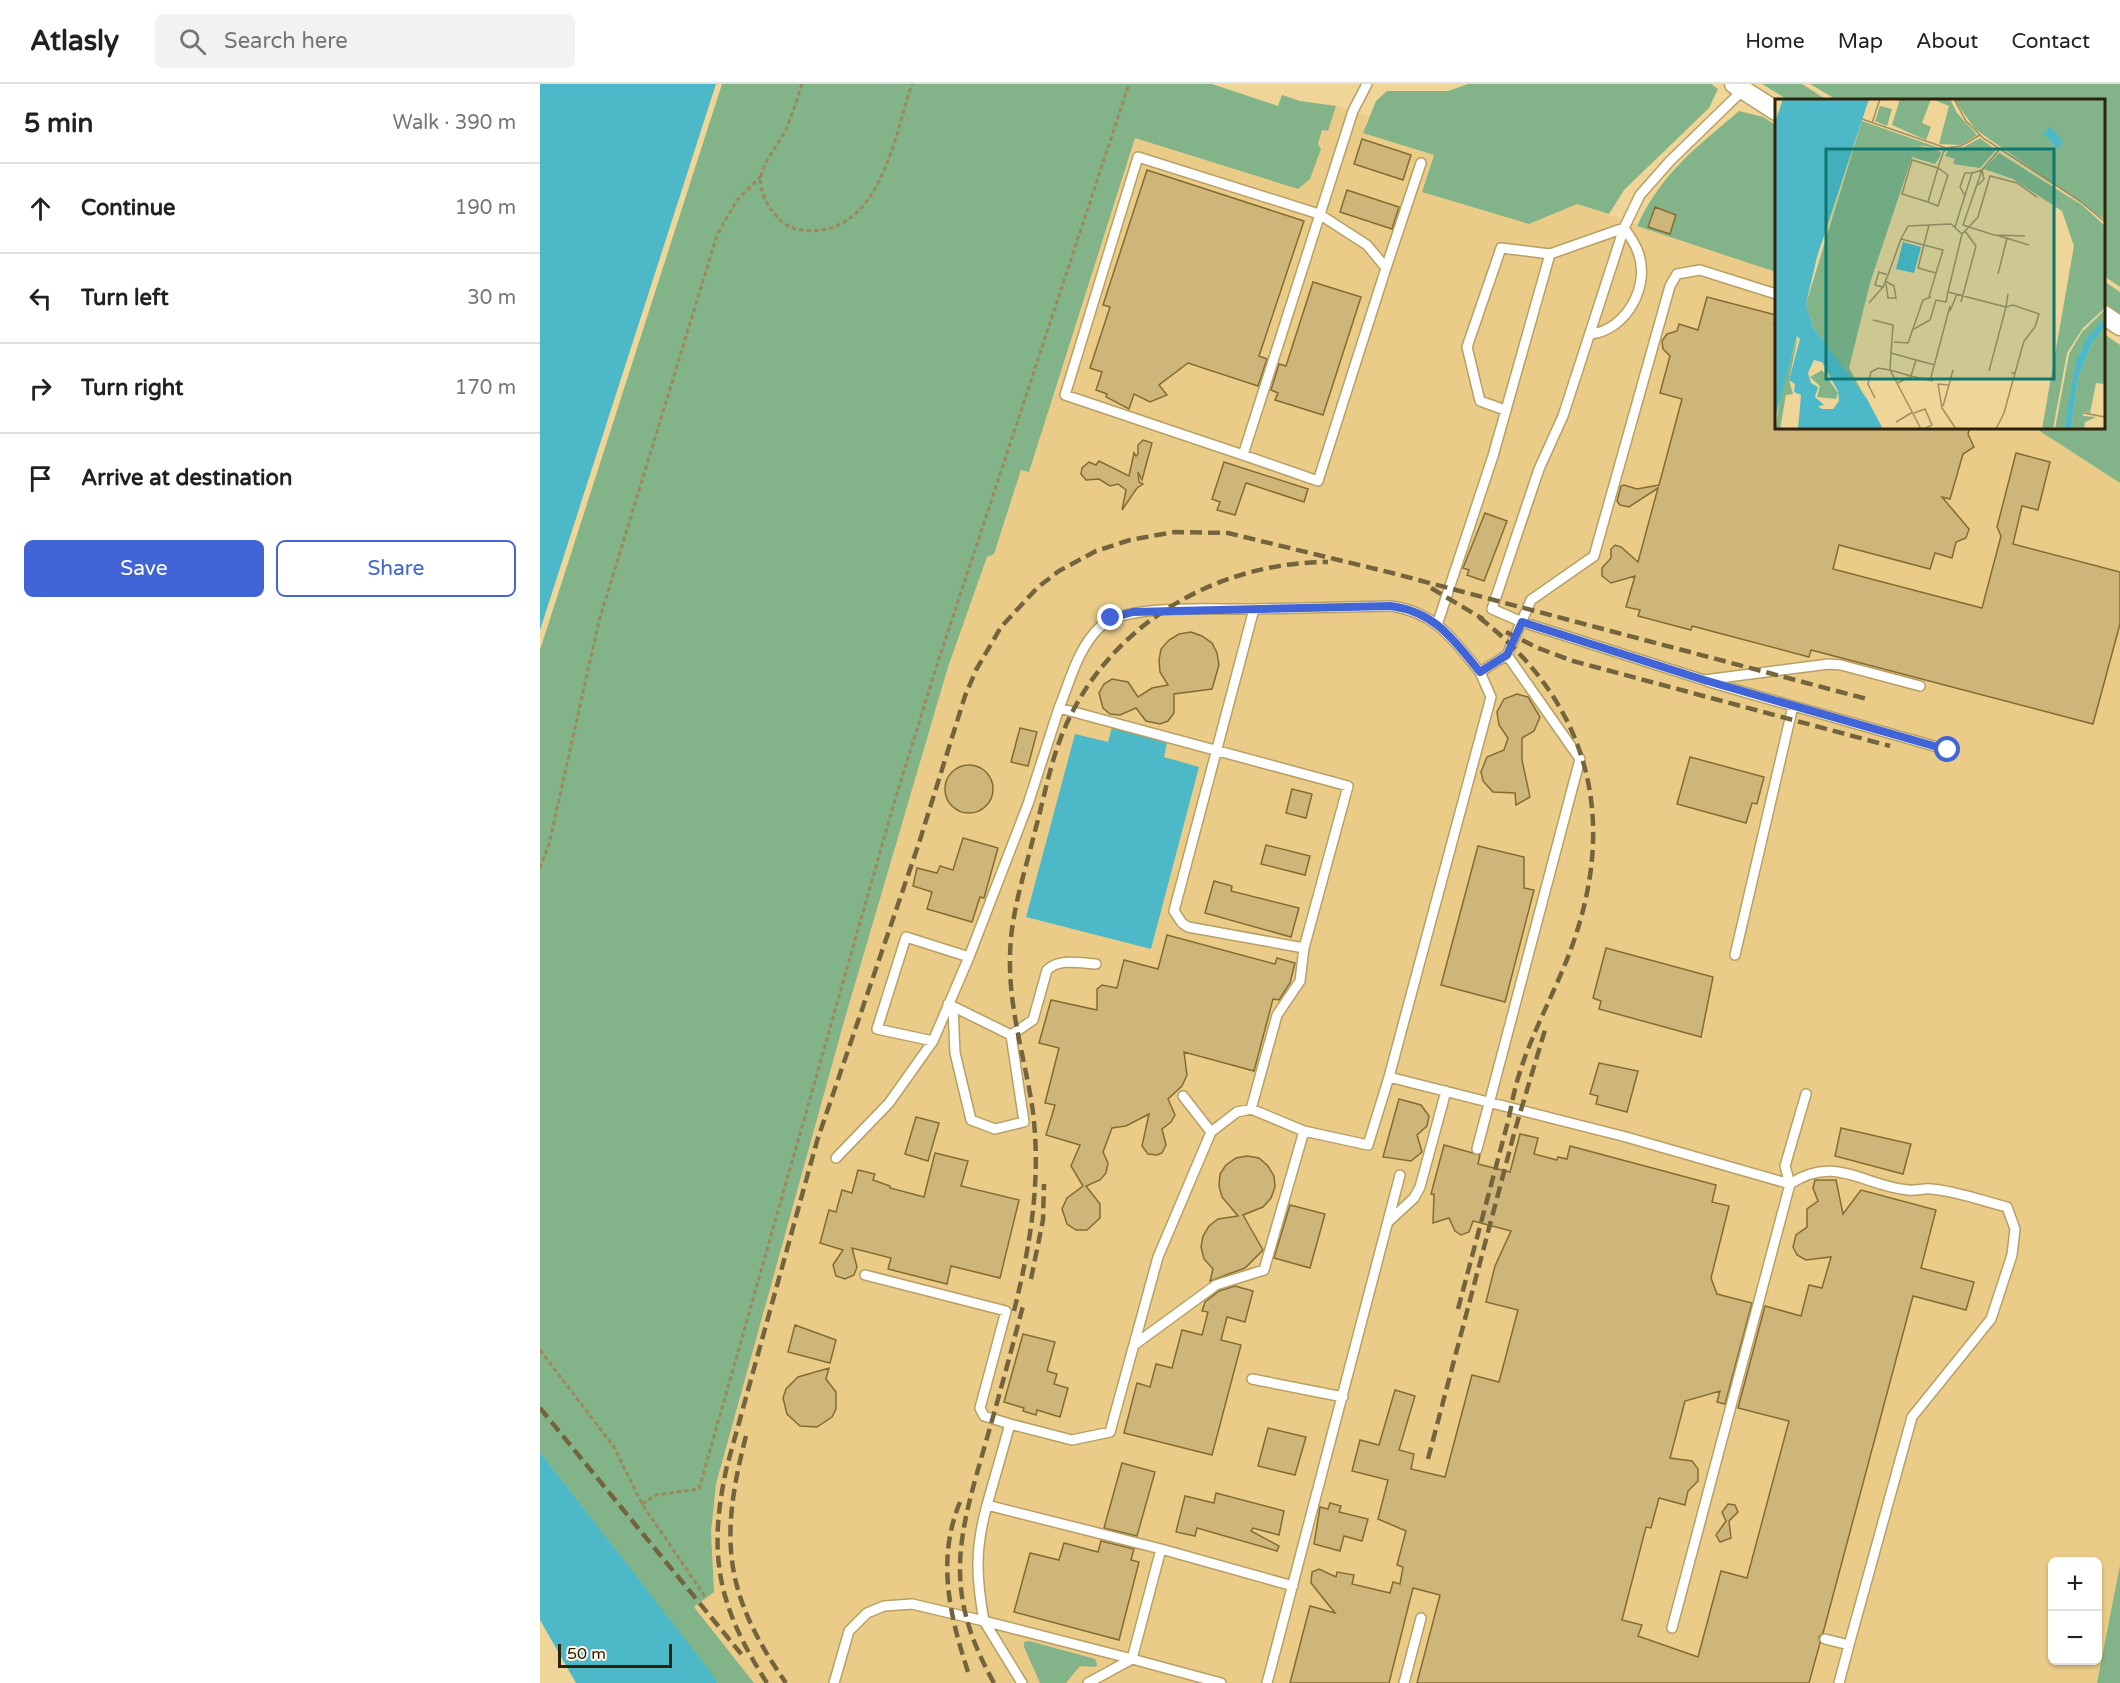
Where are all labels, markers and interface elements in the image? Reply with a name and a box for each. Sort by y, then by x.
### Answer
search box [155,14,575,68]
text: Atlasly [30,24,119,58]
icon: search [176,25,209,58]
text: Search here [224,28,348,54]
text: Home [1745,29,1805,54]
text: Map [1838,29,1883,54]
text: About [1916,29,1978,54]
text: Contact [2011,29,2090,54]
inset map [1775,99,2105,429]
text: 5 min [24,108,93,139]
text: Walk · 390 m [393,111,516,135]
icon: ahead [24,192,57,225]
text: Continue [81,195,176,221]
text: 190 m [455,196,516,220]
icon: left [24,282,57,315]
text: Turn left [81,285,169,311]
text: 30 m [467,286,516,310]
icon: right [24,372,57,405]
text: Turn right [81,375,183,401]
text: 170 m [455,376,516,400]
icon: arrive [24,462,57,495]
text: Arrive at destination [81,465,292,491]
button: Save [24,540,264,597]
button: Share [276,540,516,597]
route end [1097,604,1123,630]
route start [1934,736,1960,762]
map controls [2048,1557,2102,1665]
button: + [2048,1557,2102,1611]
button: − [2048,1611,2102,1665]
scale bar [558,1641,672,1668]
text: 50 m [567,1644,606,1664]

